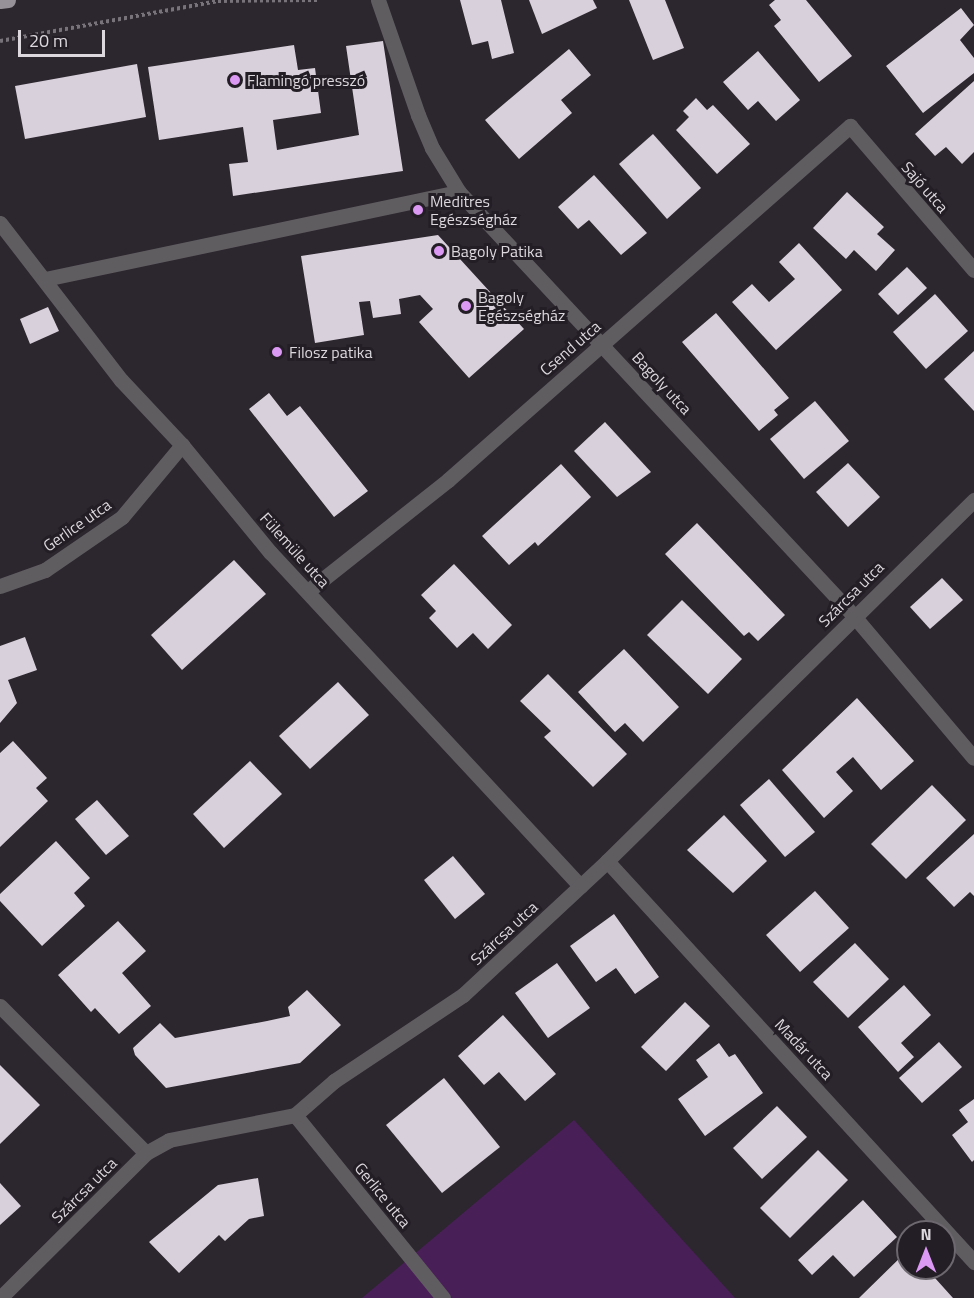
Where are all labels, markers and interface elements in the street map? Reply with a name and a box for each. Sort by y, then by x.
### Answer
scale bar [21,18,108,56]
text: 20 m [29,27,68,54]
place label: Flamingó presszó [247,70,365,90]
marker: Flamingó presszó [228,73,242,87]
street label: Sajó utca [898,158,952,216]
place label: Meditres Egészségház [430,191,517,229]
marker: Meditres Egészségház [411,203,425,217]
place label: Bagoly Patika [451,241,543,261]
marker: Bagoly Patika [432,244,446,258]
place label: Bagoly Egészségház [478,287,565,325]
marker: Bagoly Egészségház [459,299,473,313]
street label: Csend utca [536,317,604,379]
place label: Filosz patika [289,342,373,362]
marker: Filosz patika [270,345,284,359]
street label: Bagoly utca [628,348,696,418]
street label: Gerlice utca [39,495,115,555]
street label: Fülemüle utca [256,508,334,592]
street label: Szárcsa utca [814,557,888,631]
street label: Szárcsa utca [467,897,541,969]
street label: Madár utca [771,1015,837,1083]
street label: Szárcsa utca [47,1153,121,1227]
street label: Gerlice utca [351,1159,415,1231]
north arrow [896,1220,956,1280]
text: N [920,1222,932,1246]

